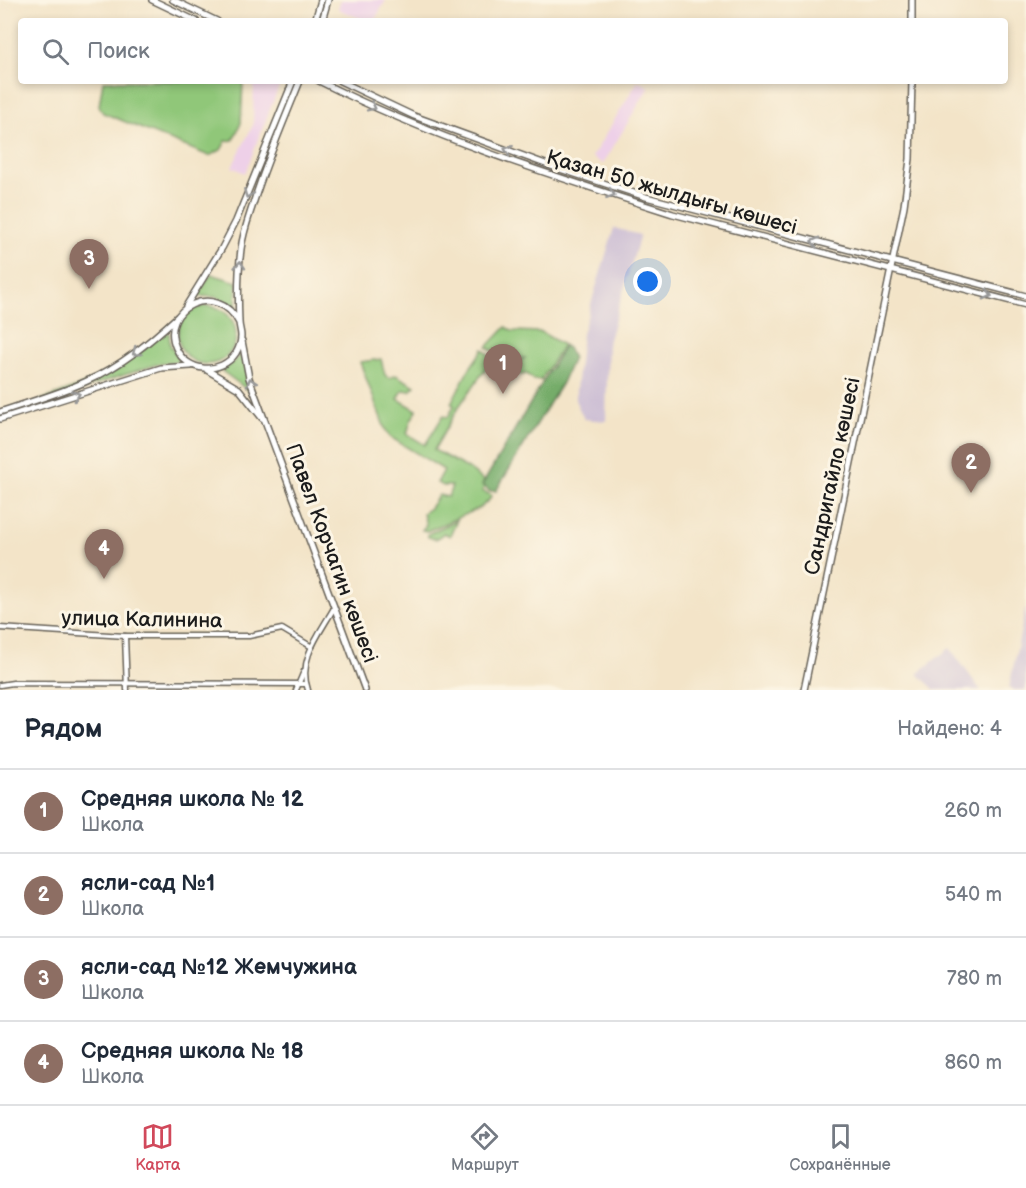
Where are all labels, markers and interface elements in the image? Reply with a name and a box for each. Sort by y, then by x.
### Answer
search box [18,18,1008,84]
icon: search [39,35,72,68]
text: Поиск [87,38,150,65]
one-way arrow [365,99,376,111]
one-way arrow [503,145,514,158]
street label: Қазан 50 жылдығы көшесі [544,145,800,240]
one-way arrow [605,187,616,200]
one-way arrow [243,188,255,199]
one-way arrow [810,236,820,249]
pin: 3 [70,240,109,289]
one-way arrow [233,260,246,269]
your location [633,267,662,296]
one-way arrow [982,288,992,300]
one-way arrow [131,344,142,355]
pin: 1 [484,344,522,394]
street label: Сандригайло көшесі [799,375,866,577]
one-way arrow [246,377,259,388]
one-way arrow [70,390,81,402]
street label: Павел Корчагин көшесі [280,440,383,666]
pin: 2 [952,444,990,493]
pin: 4 [84,530,124,579]
street label: улица Калинина [61,606,223,633]
text: Рядом [24,714,102,745]
text: Найдено: 4 [897,717,1002,741]
text: Средняя школа № 12 [81,786,304,813]
text: 1 [39,799,48,823]
text: 260 m [944,799,1002,823]
text: Школа [81,813,144,837]
text: ясли-сад №1 [81,870,215,897]
text: 2 [38,883,49,907]
text: 540 m [945,883,1002,907]
text: Школа [81,897,144,921]
text: ясли-сад №12 Жемчужина [81,954,357,981]
text: 3 [38,967,49,991]
text: 780 m [947,967,1002,991]
text: Школа [81,981,144,1005]
text: Средняя школа № 18 [81,1038,304,1065]
text: 4 [38,1051,49,1075]
text: 860 m [944,1051,1002,1075]
text: Школа [81,1065,144,1089]
tab: Карта [135,1120,180,1175]
tab: Маршрут [451,1120,519,1175]
tab: Сохранённые [790,1120,891,1175]

